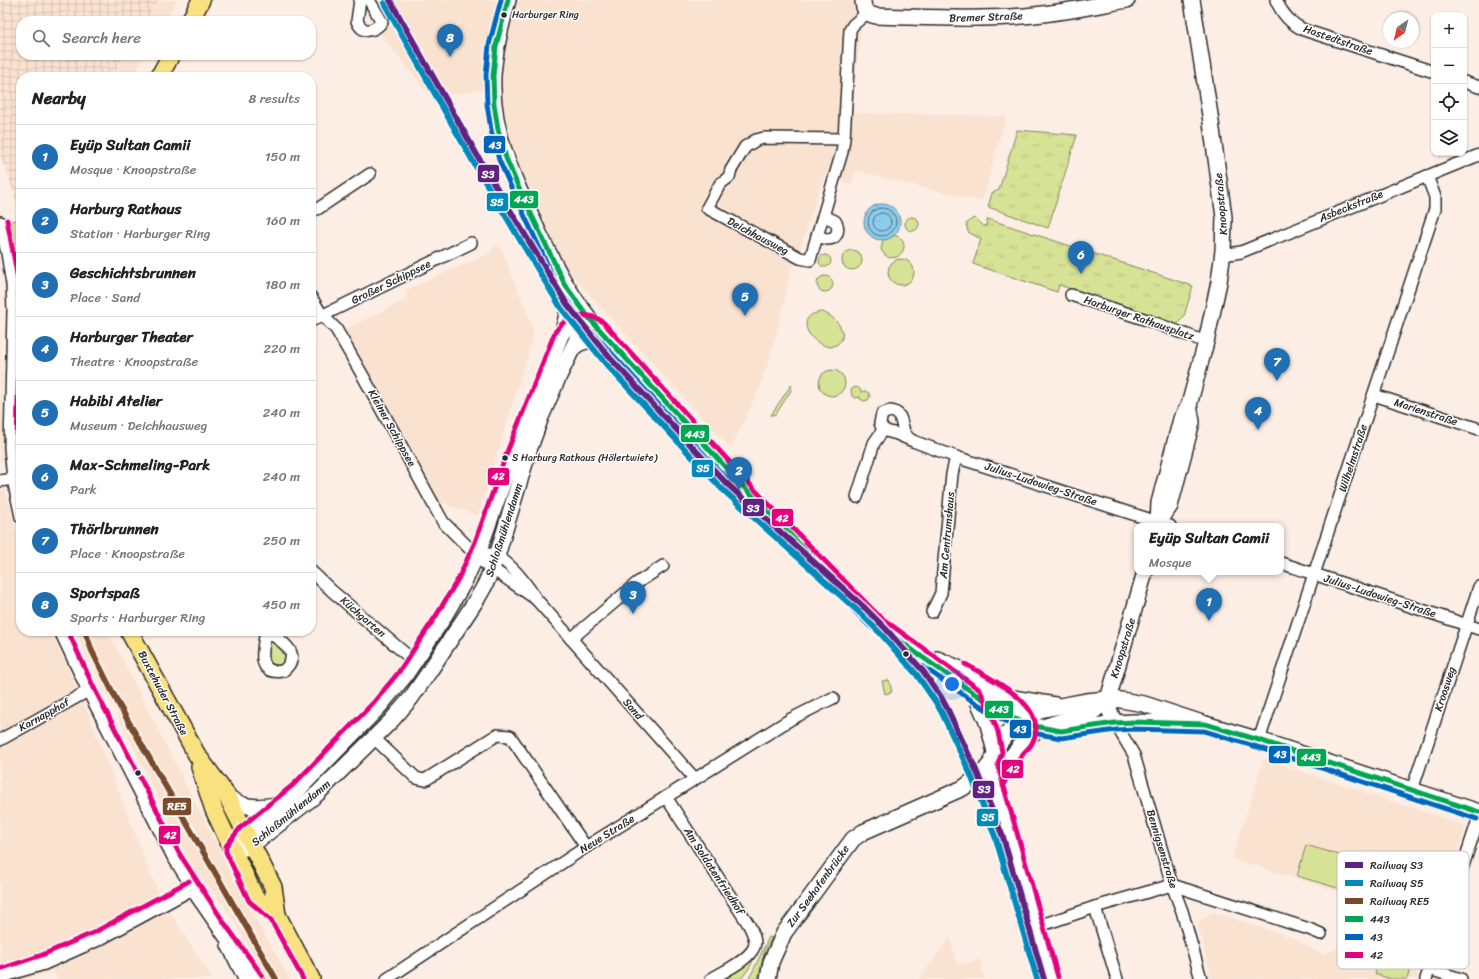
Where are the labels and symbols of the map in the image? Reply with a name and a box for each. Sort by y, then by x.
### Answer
place label: Harburger Ring [512,6,579,24]
street label: Bremer Straße [949,6,1023,28]
marker: Harburger Ring [499,10,509,20]
north arrow [1383,12,1419,48]
street label: Hastedtstraße [1301,19,1376,61]
pin: 8 [437,24,463,57]
line badge: 43 [483,135,506,154]
text: 43 [488,136,502,155]
line badge: S3 [477,164,500,183]
text: S3 [481,165,495,184]
street label: Knoopstraße [1209,172,1233,236]
street label: Asbeckstraße [1315,184,1387,228]
line badge: 443 [509,190,539,209]
text: 443 [513,190,535,209]
line badge: S5 [486,192,509,212]
text: S5 [489,193,504,212]
street label: Deichhausweg [724,212,793,260]
pin: 6 [1068,241,1094,274]
street label: Großer Schippsee [348,254,434,310]
pin: 5 [732,283,758,316]
street label: Harburger Rathausplatz [1081,290,1198,346]
pin: 7 [1264,348,1290,381]
street label: Kleiner Schippsee [363,386,421,471]
street label: Marienstraße [1392,393,1461,431]
pin: 4 [1245,397,1271,430]
street label: Wilhelmstraße [1333,421,1373,494]
line badge: 443 [680,424,710,443]
text: 443 [684,425,706,444]
place label: S Harburg Rathaus (Hölertwiete) [512,449,658,467]
marker: S Harburg Rathaus (Hölertwiete) [500,453,510,463]
pin: 2 [726,457,752,490]
street label: Julius-Ludowieg-Straße [982,457,1100,511]
line badge: S5 [691,459,714,478]
text: S5 [695,459,710,478]
line badge: 42 [487,467,510,486]
text: 42 [490,467,505,486]
street label: Schloßmühlendamm [480,480,528,579]
street label: Am Centrumshaus [934,490,960,580]
line badge: S3 [742,498,765,517]
text: S3 [746,499,760,518]
line badge: 42 [771,508,794,527]
text: 42 [774,509,789,528]
street label: Julius-Ludowieg-Straße [1321,569,1439,623]
pin: 3 [620,581,646,614]
pin: 1 [1196,588,1222,621]
street label: Küchgarten [336,592,390,643]
street label: Knoopstraße [1105,615,1141,681]
street label: Buxtehuder Straße [133,647,194,739]
unlabelled marker [901,649,911,659]
street label: Kroosweg [1429,664,1461,714]
your location [942,674,962,694]
street label: Karnapphof [15,693,74,737]
street label: Sand [618,694,649,725]
line badge: 443 [984,700,1014,719]
text: 443 [988,700,1010,719]
line badge: 43 [1009,719,1032,739]
text: 43 [1013,720,1027,739]
line badge: 43 [1268,745,1291,764]
text: 43 [1273,745,1287,764]
line badge: 443 [1296,748,1327,767]
text: 443 [1300,748,1322,767]
line badge: 42 [1001,759,1024,779]
text: 42 [1005,760,1020,779]
unlabelled marker [133,768,143,778]
street label: Schloßmühlendamm [247,775,335,851]
line badge: S3 [972,780,995,799]
text: S3 [977,780,991,799]
line badge: RE5 [162,797,192,816]
text: RE5 [166,797,187,816]
street label: Bennigsenstraße [1141,807,1183,891]
line badge: S5 [976,808,999,827]
text: S5 [980,808,995,827]
street label: Neue Straße [576,809,639,859]
street label: Am Soldatenfriedhof [678,822,751,920]
line badge: 42 [158,825,181,845]
text: 42 [162,826,177,845]
street label: Zur Seehafenbrücke [782,840,855,931]
legend [1337,851,1469,969]
text: Railway S3 [1370,856,1423,875]
text: Railway S5 [1370,874,1424,893]
text: Railway RE5 [1370,892,1430,911]
text: 443 [1370,910,1390,929]
text: 43 [1370,928,1383,947]
text: 42 [1370,946,1384,965]

